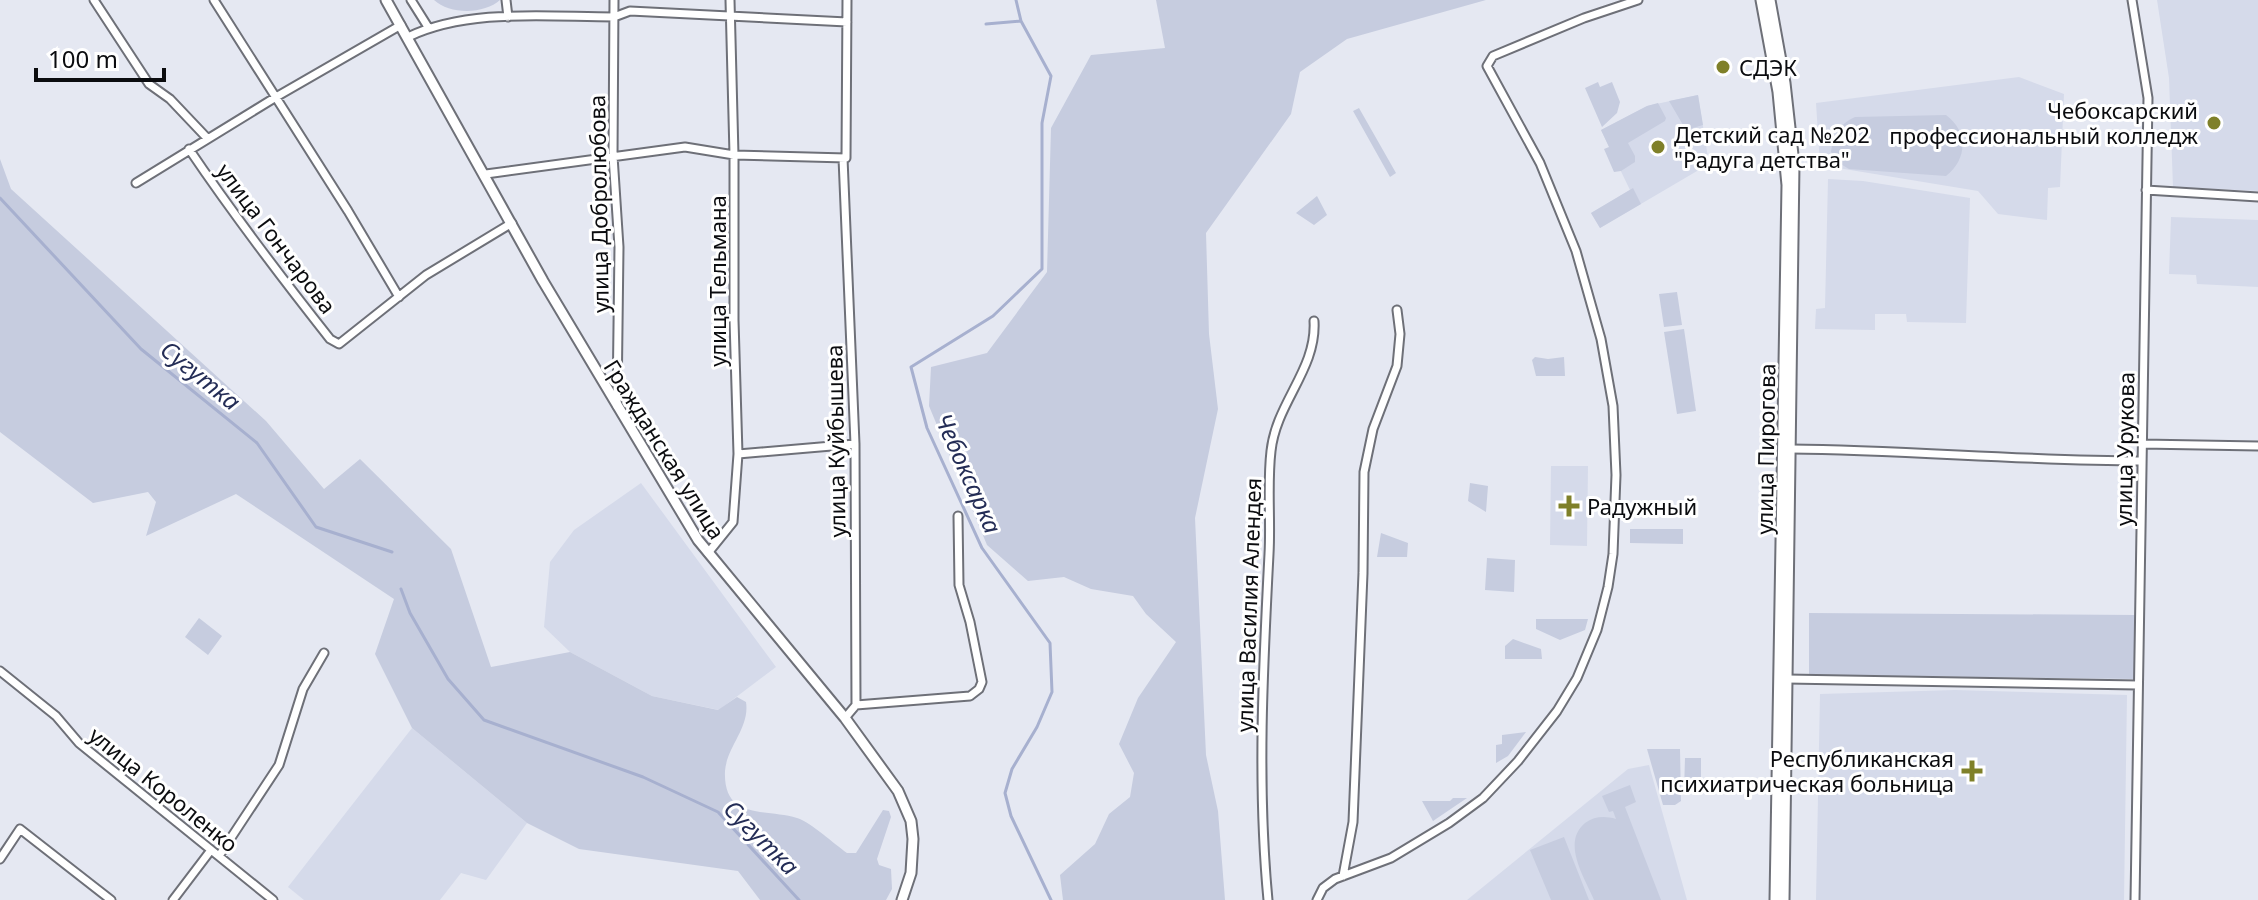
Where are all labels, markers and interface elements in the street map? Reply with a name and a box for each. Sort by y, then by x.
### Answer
scale bar [36,32,164,82]
text: 100 m [48,42,118,75]
place label: СДЭК [1739,52,1797,82]
marker: СДЭК [1714,58,1732,76]
street label: улица Добролюбова [581,95,615,313]
place label: Чебоксарский профессиональный колледж [1889,95,2198,150]
marker: Чебоксарский профессиональный колледж [2205,114,2223,132]
place label: Детский сад №202 "Радуга детства" [1674,119,1870,174]
marker: Детский сад №202 "Радуга детства" [1649,138,1667,156]
street label: улица Гончарова [210,157,344,319]
street label: улица Тельмана [702,195,732,367]
water label: Сугутка [154,333,248,418]
street label: улица Куйбышева [818,344,852,538]
street label: Гражданская улица [598,353,732,545]
street label: улица Пирогова [1749,363,1781,535]
street label: улица Урукова [2108,372,2140,526]
water label: Чебоксарка [928,408,1010,539]
street label: улица Василия Алендея [1229,477,1267,733]
place label: Радужный [1587,491,1697,521]
marker: Радужный [1558,495,1580,517]
street label: улица Короленко [83,720,245,858]
place label: Республиканская психиатрическая больница [1660,743,1954,798]
marker: Республиканская психиатрическая больница [1961,760,1983,782]
water label: Сугутка [717,792,807,882]

